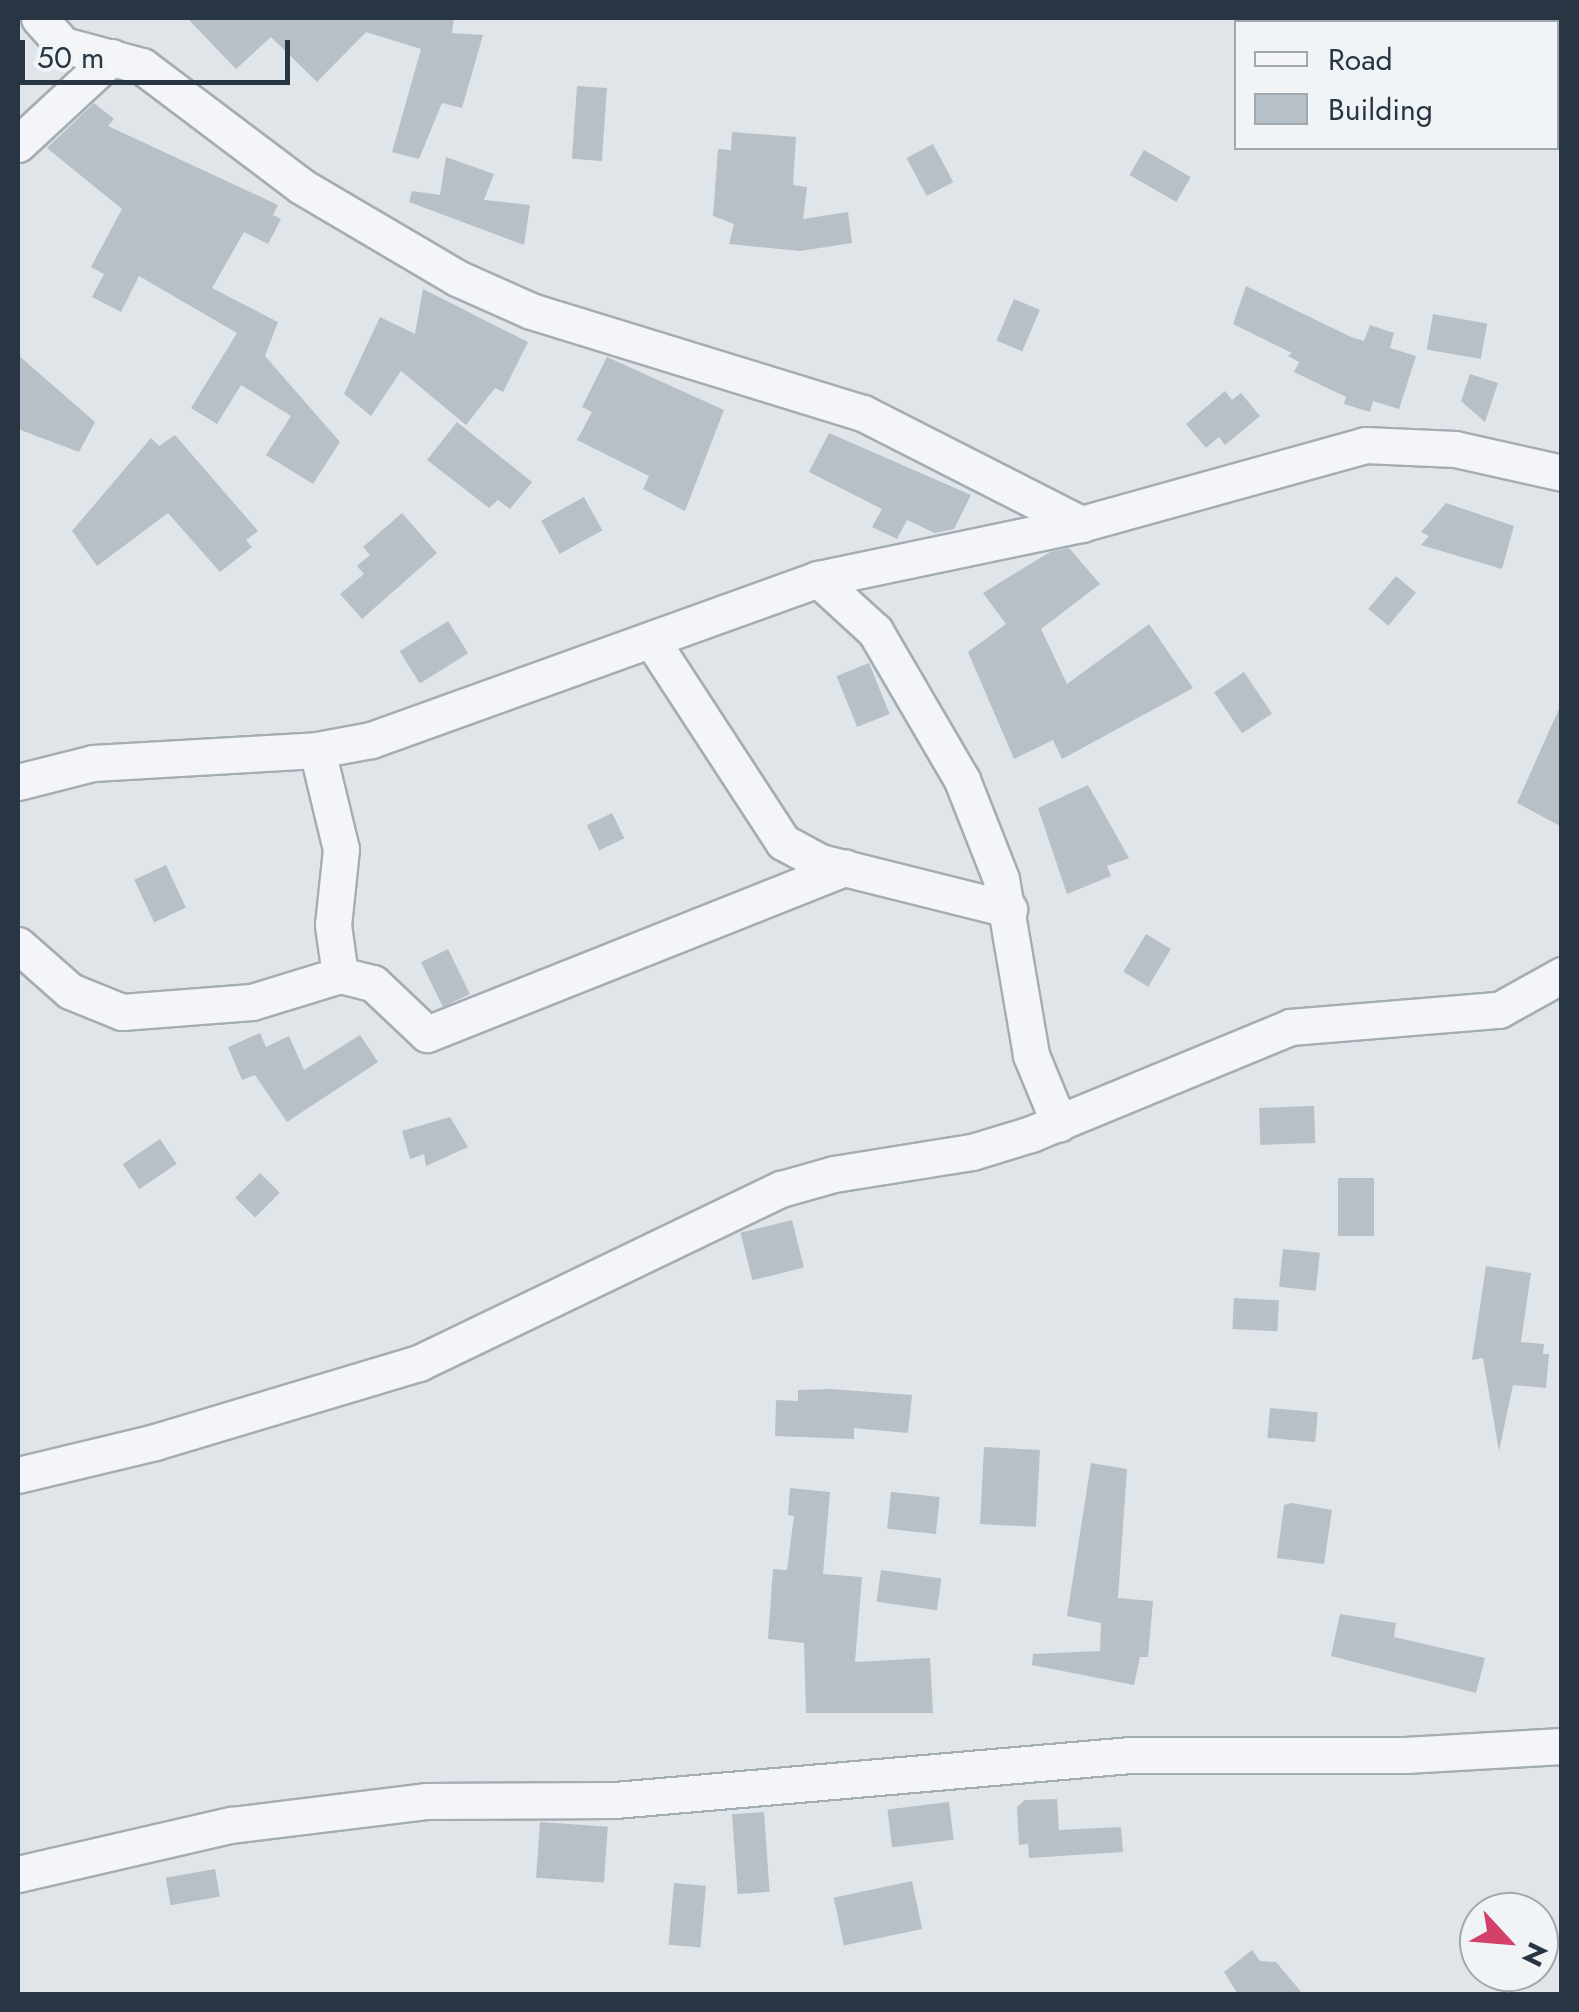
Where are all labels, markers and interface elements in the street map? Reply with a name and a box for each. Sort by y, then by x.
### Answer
scale bar [25,20,295,82]
legend [1234,20,1559,150]
text: 50 m [37,36,104,79]
text: Road [1328,38,1393,81]
text: Building [1328,88,1433,131]
north arrow [1459,1892,1559,1992]
text: N [1511,1936,1558,1973]

